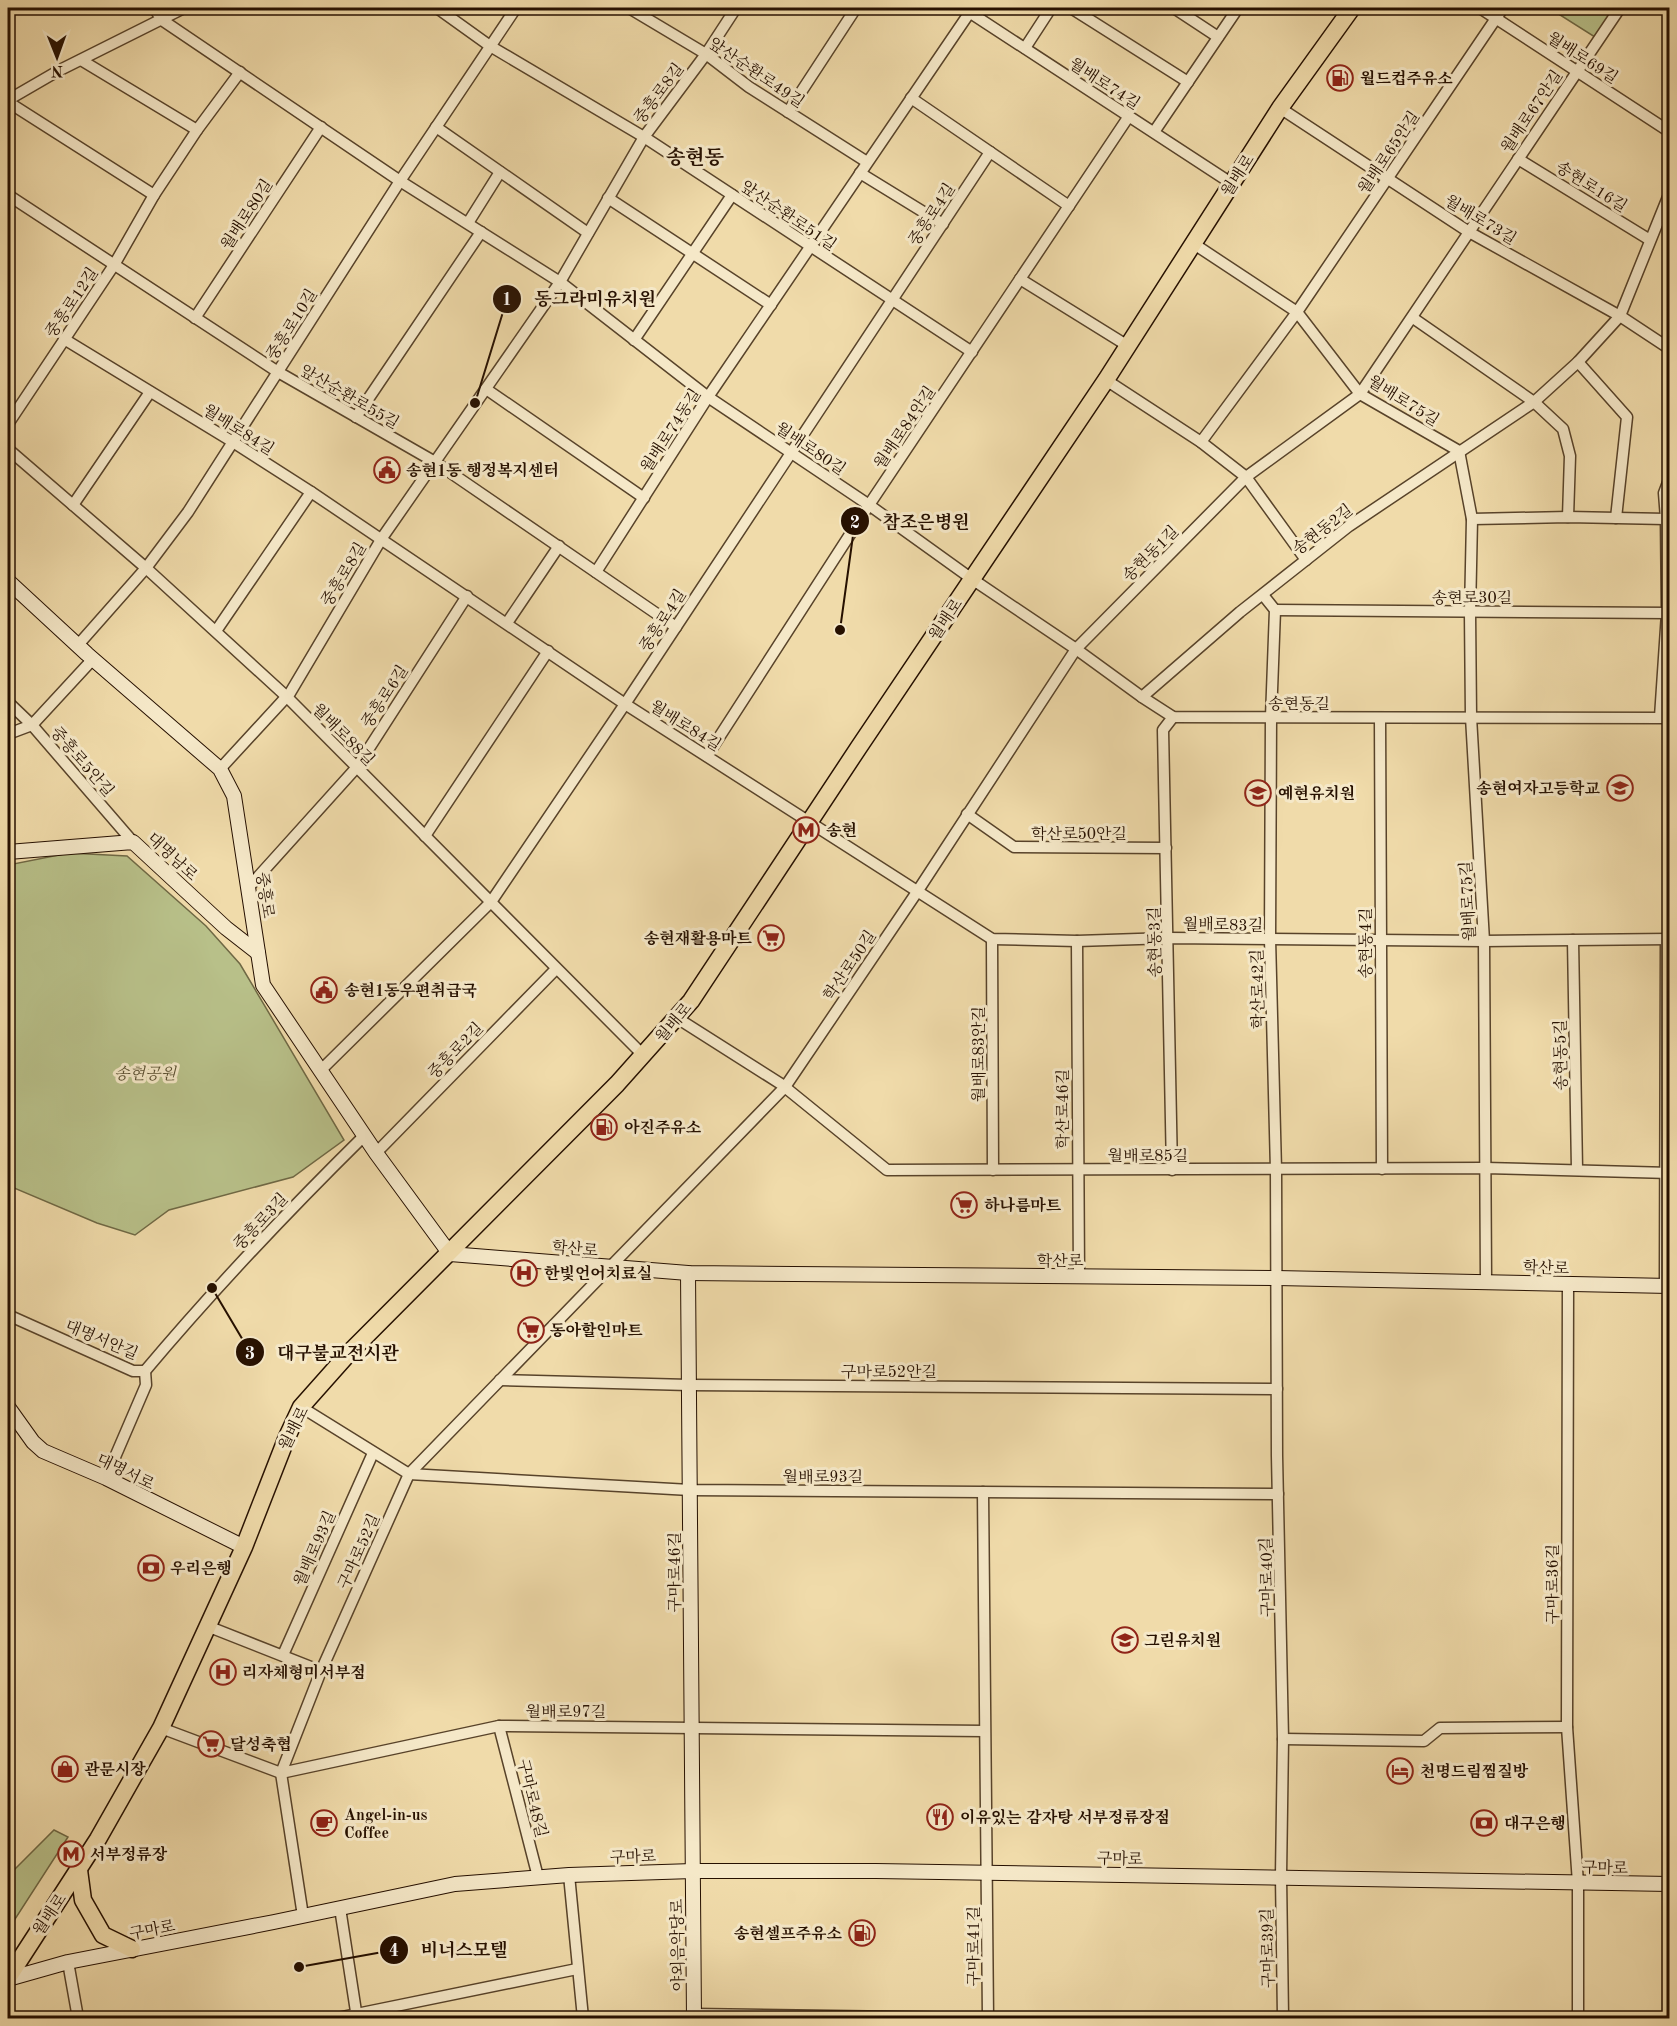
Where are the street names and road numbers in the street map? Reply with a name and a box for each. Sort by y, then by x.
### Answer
street label: 월배로69길 [1544,29,1621,87]
street label: 앞산순환로49길 [705,34,808,111]
street label: 월배로74길 [1066,55,1143,113]
street label: 중흥로8길 [630,60,687,127]
street label: 월배로67안길 [1498,67,1566,156]
street label: 월배로65안길 [1355,108,1423,197]
street label: 월배로 [1219,151,1258,200]
street label: 송현로16길 [1553,158,1630,216]
street label: 월배로80길 [218,176,276,253]
street label: 앞산순환로51길 [737,177,840,254]
street label: 중흥로4길 [905,180,959,249]
street label: 월배로73길 [1441,192,1519,248]
street label: 중흥로12길 [42,264,102,341]
street label: 중흥로10길 [263,286,321,363]
street label: 앞산순환로55길 [297,361,402,432]
street label: 월배로75길 [1365,373,1442,430]
street label: 월배로84안길 [871,383,939,472]
street label: 월배로74동길 [638,386,704,476]
street label: 월배로84길 [200,402,277,459]
street label: 월배로80길 [772,420,848,479]
street label: 송현동2길 [1289,501,1356,559]
street label: 송현동1길 [1119,522,1182,585]
street label: 중흥로8길 [318,539,370,610]
street label: 중흥로4길 [636,586,690,655]
street label: 송현로30길 [1432,589,1512,607]
street label: 월배로 [926,595,967,644]
street label: 중흥로6길 [358,662,412,731]
street label: 송현동길 [1268,695,1330,713]
street label: 월배로84길 [647,698,724,755]
street label: 월배로88길 [309,701,377,769]
street label: 중흥로5안길 [47,723,117,800]
street label: 학산로50안길 [1031,826,1127,843]
street label: 대명남로 [144,830,201,885]
street label: 월배로75길 [1458,860,1479,942]
street label: 중흥로 [252,871,278,920]
street label: 송현동3길 [1145,906,1165,978]
street label: 송현동4길 [1357,907,1375,979]
street label: 월배로83길 [1183,916,1263,935]
street label: 학산로50길 [821,928,880,1004]
street label: 학산로42길 [1249,949,1268,1029]
street label: 월배로 [653,999,696,1046]
street label: 월배로83안길 [971,1006,988,1102]
street label: 중흥로2길 [425,1019,487,1083]
street label: 송현동5길 [1551,1019,1571,1091]
street label: 학산로46길 [1055,1069,1072,1149]
street label: 월배로85길 [1108,1148,1188,1165]
street label: 중흥로3길 [230,1190,292,1254]
street label: 학산로 [551,1239,599,1260]
street label: 학산로 [1037,1253,1084,1270]
street label: 학산로 [1522,1259,1570,1278]
street label: 대명서안길 [63,1317,140,1363]
street label: 구마로52안길 [841,1364,937,1381]
street label: 월배로 [276,1404,313,1453]
street label: 대명서로 [94,1451,157,1494]
street label: 월배로93길 [783,1469,863,1486]
street label: 월배로93길 [291,1508,339,1589]
street label: 구마로52길 [335,1511,383,1592]
street label: 구마로46길 [667,1532,684,1612]
street label: 구마로40길 [1258,1537,1277,1617]
street label: 구마로36길 [1545,1544,1562,1624]
street label: 월배로97길 [526,1704,606,1721]
street label: 구마로48길 [514,1757,550,1839]
street label: 구마로 [610,1848,657,1867]
street label: 구마로 [1097,1851,1144,1868]
street label: 구마로 [1582,1860,1629,1877]
street label: 월배로 [30,1890,71,1939]
street label: 야외음악당로 [669,1898,688,1991]
street label: 구마로41길 [966,1906,983,1986]
street label: 구마로39길 [1259,1908,1278,1988]
street label: 구마로 [128,1918,177,1943]

